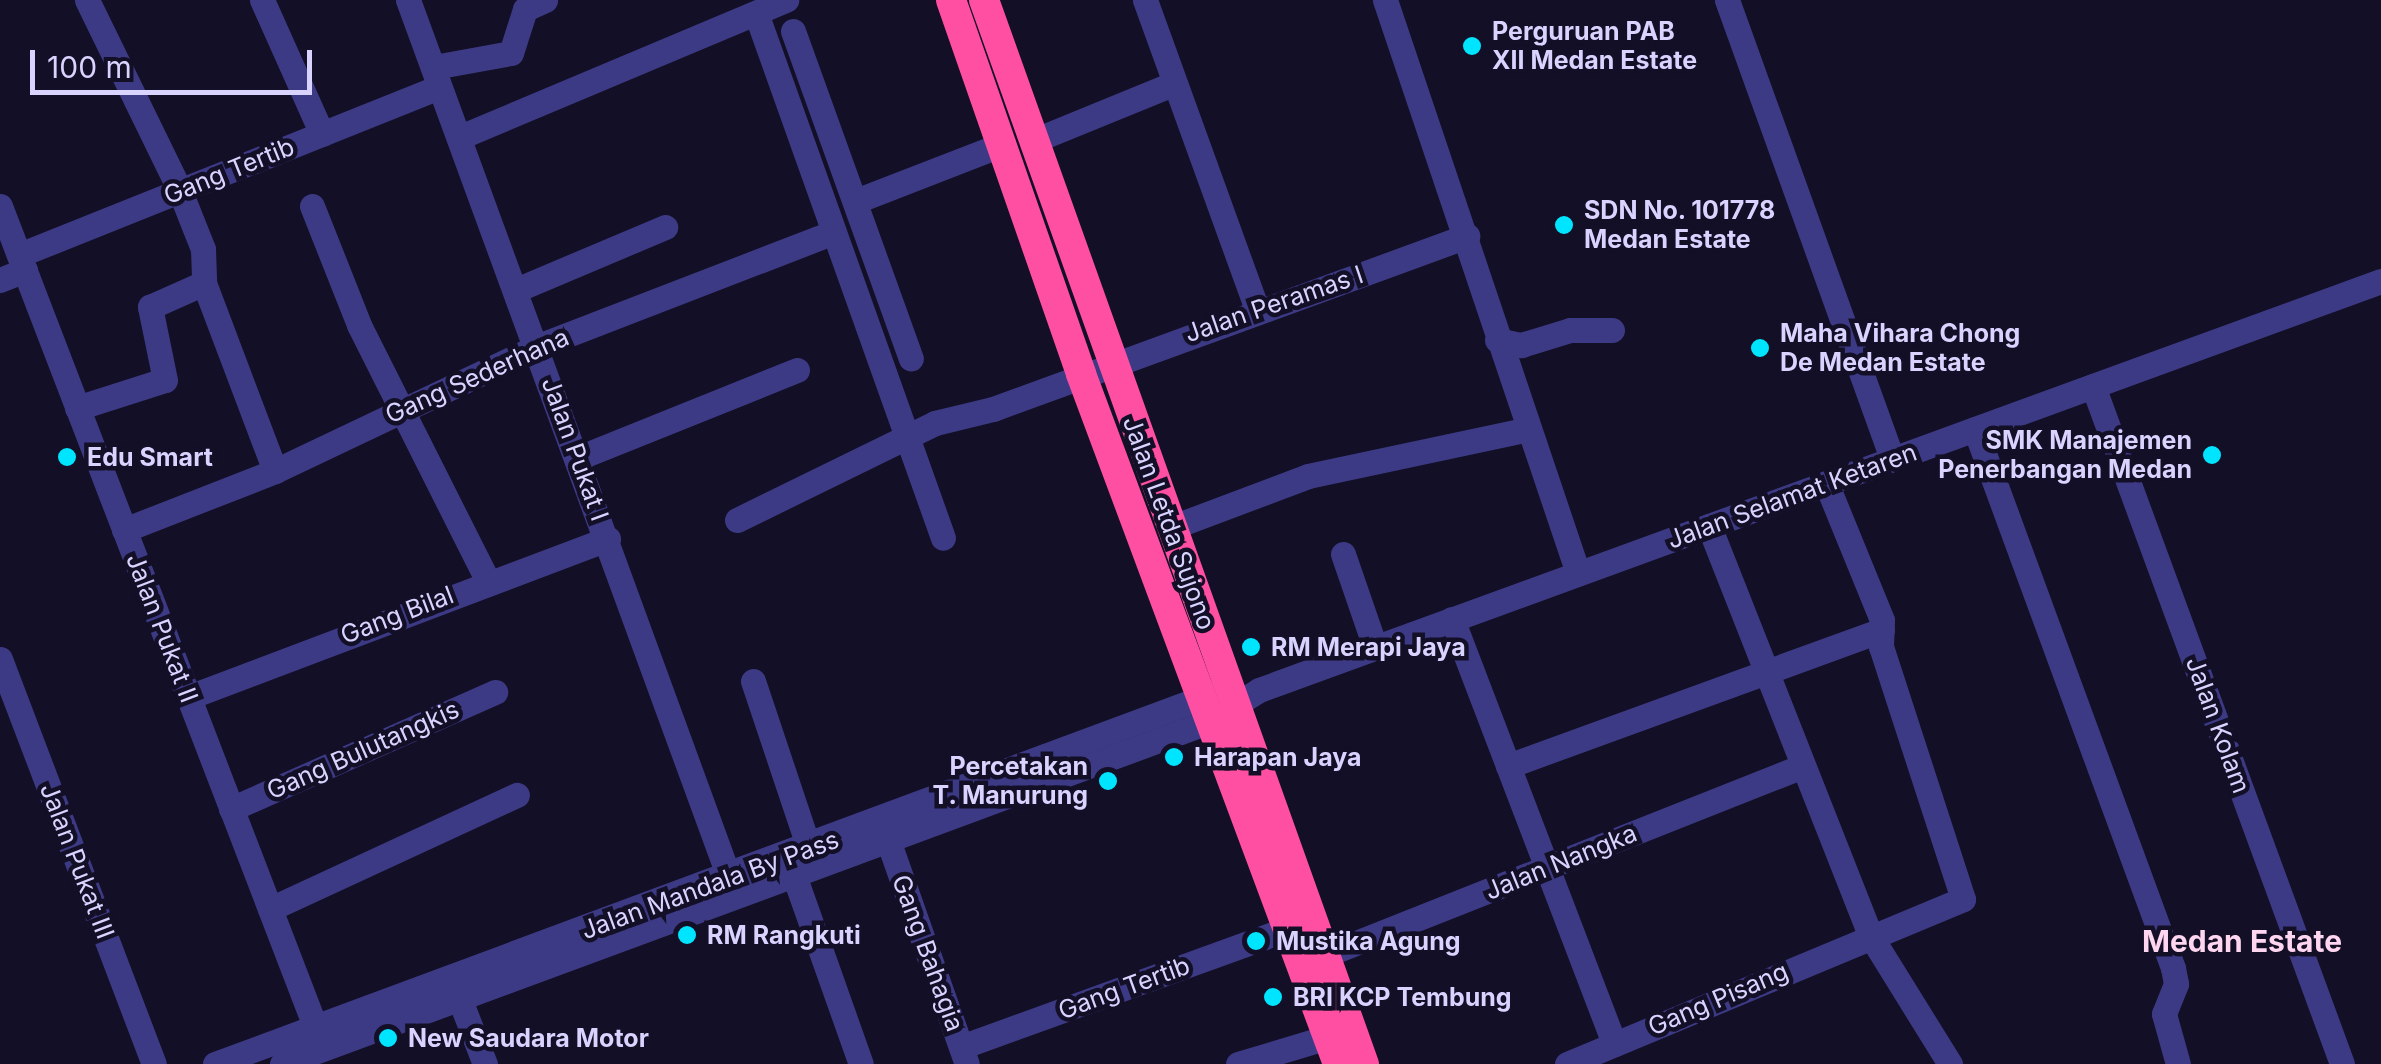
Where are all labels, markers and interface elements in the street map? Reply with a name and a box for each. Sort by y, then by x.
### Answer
place label: Perguruan PAB XII Medan Estate [1492,17,1697,76]
scale bar [35,30,318,92]
marker: Perguruan PAB XII Medan Estate [1461,35,1483,57]
text: 100 m [47,49,132,85]
street label: Gang Tertib [159,131,299,211]
place label: SDN No. 101778 Medan Estate [1584,196,1776,255]
marker: SDN No. 101778 Medan Estate [1553,214,1575,236]
street label: Jalan Peramas I [1181,259,1367,349]
place label: Maha Vihara Chong De Medan Estate [1780,319,2020,378]
street label: Gang Sederhana [381,322,573,430]
marker: Maha Vihara Chong De Medan Estate [1749,337,1771,359]
street label: Jalan Pukat I [535,373,615,525]
street label: Jalan Letda Sujono [1116,412,1222,634]
place label: SMK Manajemen Penerbangan Medan [1938,426,2192,485]
street label: Jalan Selamat Ketaren [1663,437,1921,555]
place label: Edu Smart [87,442,213,472]
marker: SMK Manajemen Penerbangan Medan [2201,444,2223,466]
marker: Edu Smart [56,446,78,468]
street label: Jalan Pukat II [120,549,204,707]
street label: Gang Bilal [336,580,458,650]
place label: RM Merapi Jaya [1271,632,1466,662]
marker: RM Merapi Jaya [1240,636,1262,658]
street label: Jalan Kolam [2179,653,2257,797]
street label: Gang Bulutangkis [262,694,464,806]
place label: Harapan Jaya [1194,742,1362,772]
marker: Harapan Jaya [1163,746,1185,768]
place label: Percetakan T. Manurung [932,752,1088,811]
marker: Percetakan T. Manurung [1097,770,1119,792]
street label: Jalan Pukat III [34,779,120,943]
street label: Jalan Nangka [1481,818,1641,906]
street label: Jalan Mandala By Pass [577,824,843,946]
street label: Gang Bahagia [886,871,970,1035]
place label: RM Rangkuti [707,920,861,950]
district label: Medan Estate [2142,923,2342,959]
marker: RM Rangkuti [676,924,698,946]
place label: Mustika Agung [1276,926,1461,956]
marker: Mustika Agung [1245,930,1267,952]
street label: Gang Tertib [1054,950,1194,1026]
street label: Gang Pisang [1643,956,1793,1042]
place label: BRI KCP Tembung [1293,982,1512,1012]
marker: BRI KCP Tembung [1262,986,1284,1008]
place label: New Saudara Motor [408,1023,649,1053]
marker: New Saudara Motor [377,1027,399,1049]

